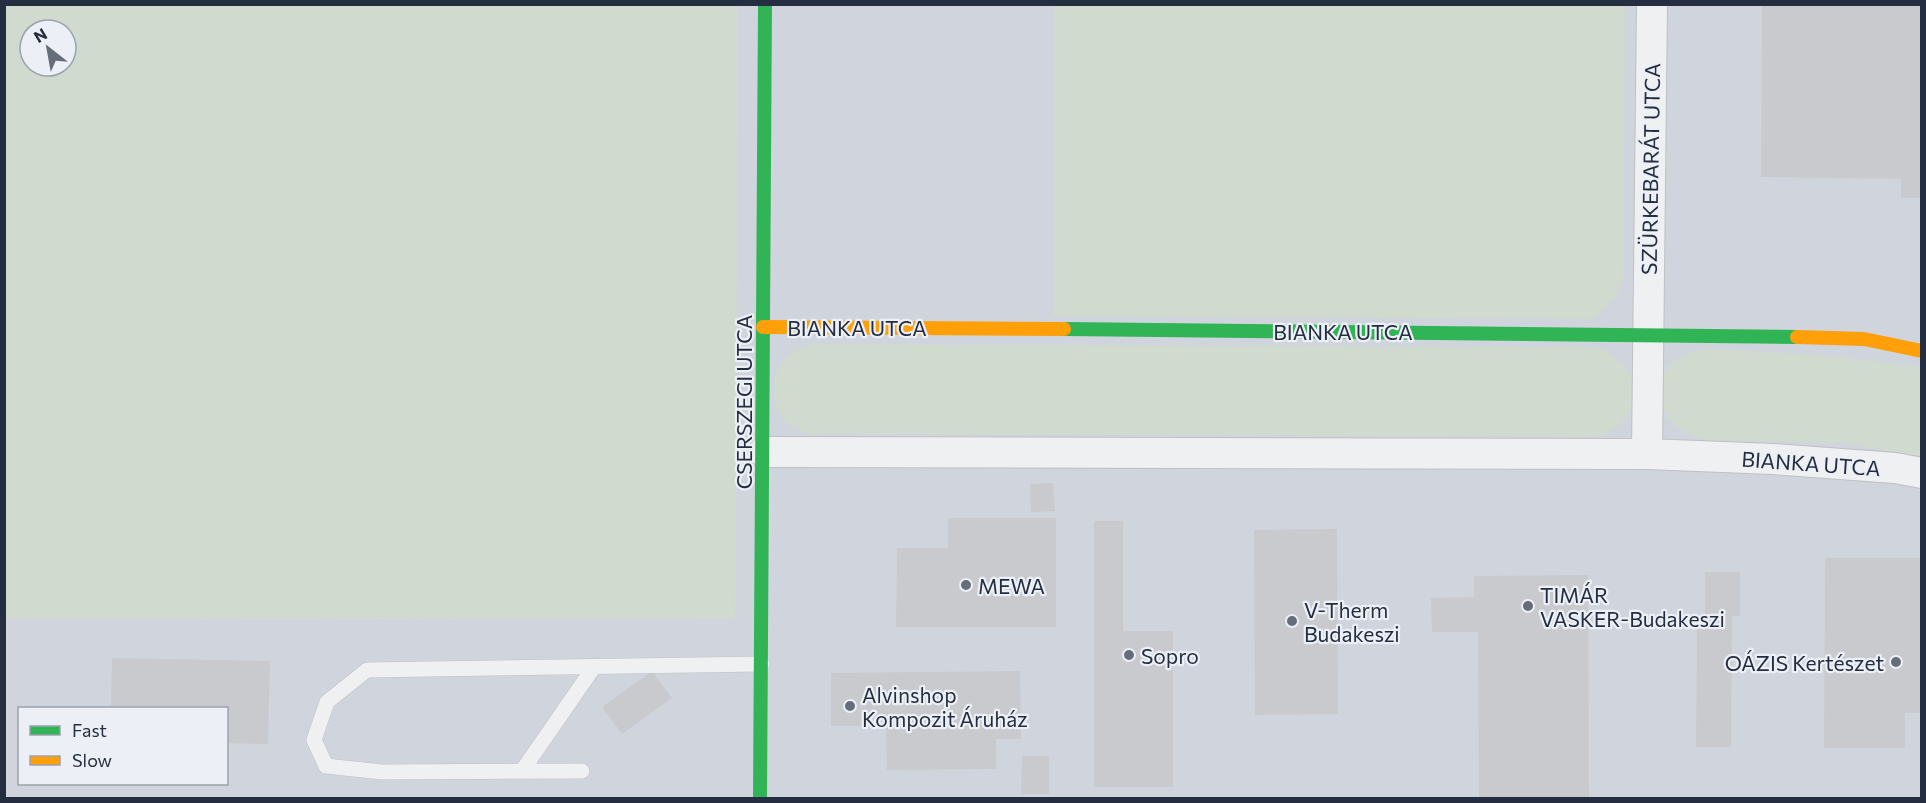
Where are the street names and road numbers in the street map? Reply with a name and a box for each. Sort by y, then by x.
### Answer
street label: SZÜRKEBARÁT UTCA [1636,63,1664,275]
street label: CSERSZEGI UTCA [731,315,756,489]
street label: BIANKA UTCA [787,315,927,340]
street label: BIANKA UTCA [1273,319,1413,344]
street label: BIANKA UTCA [1741,446,1881,480]

